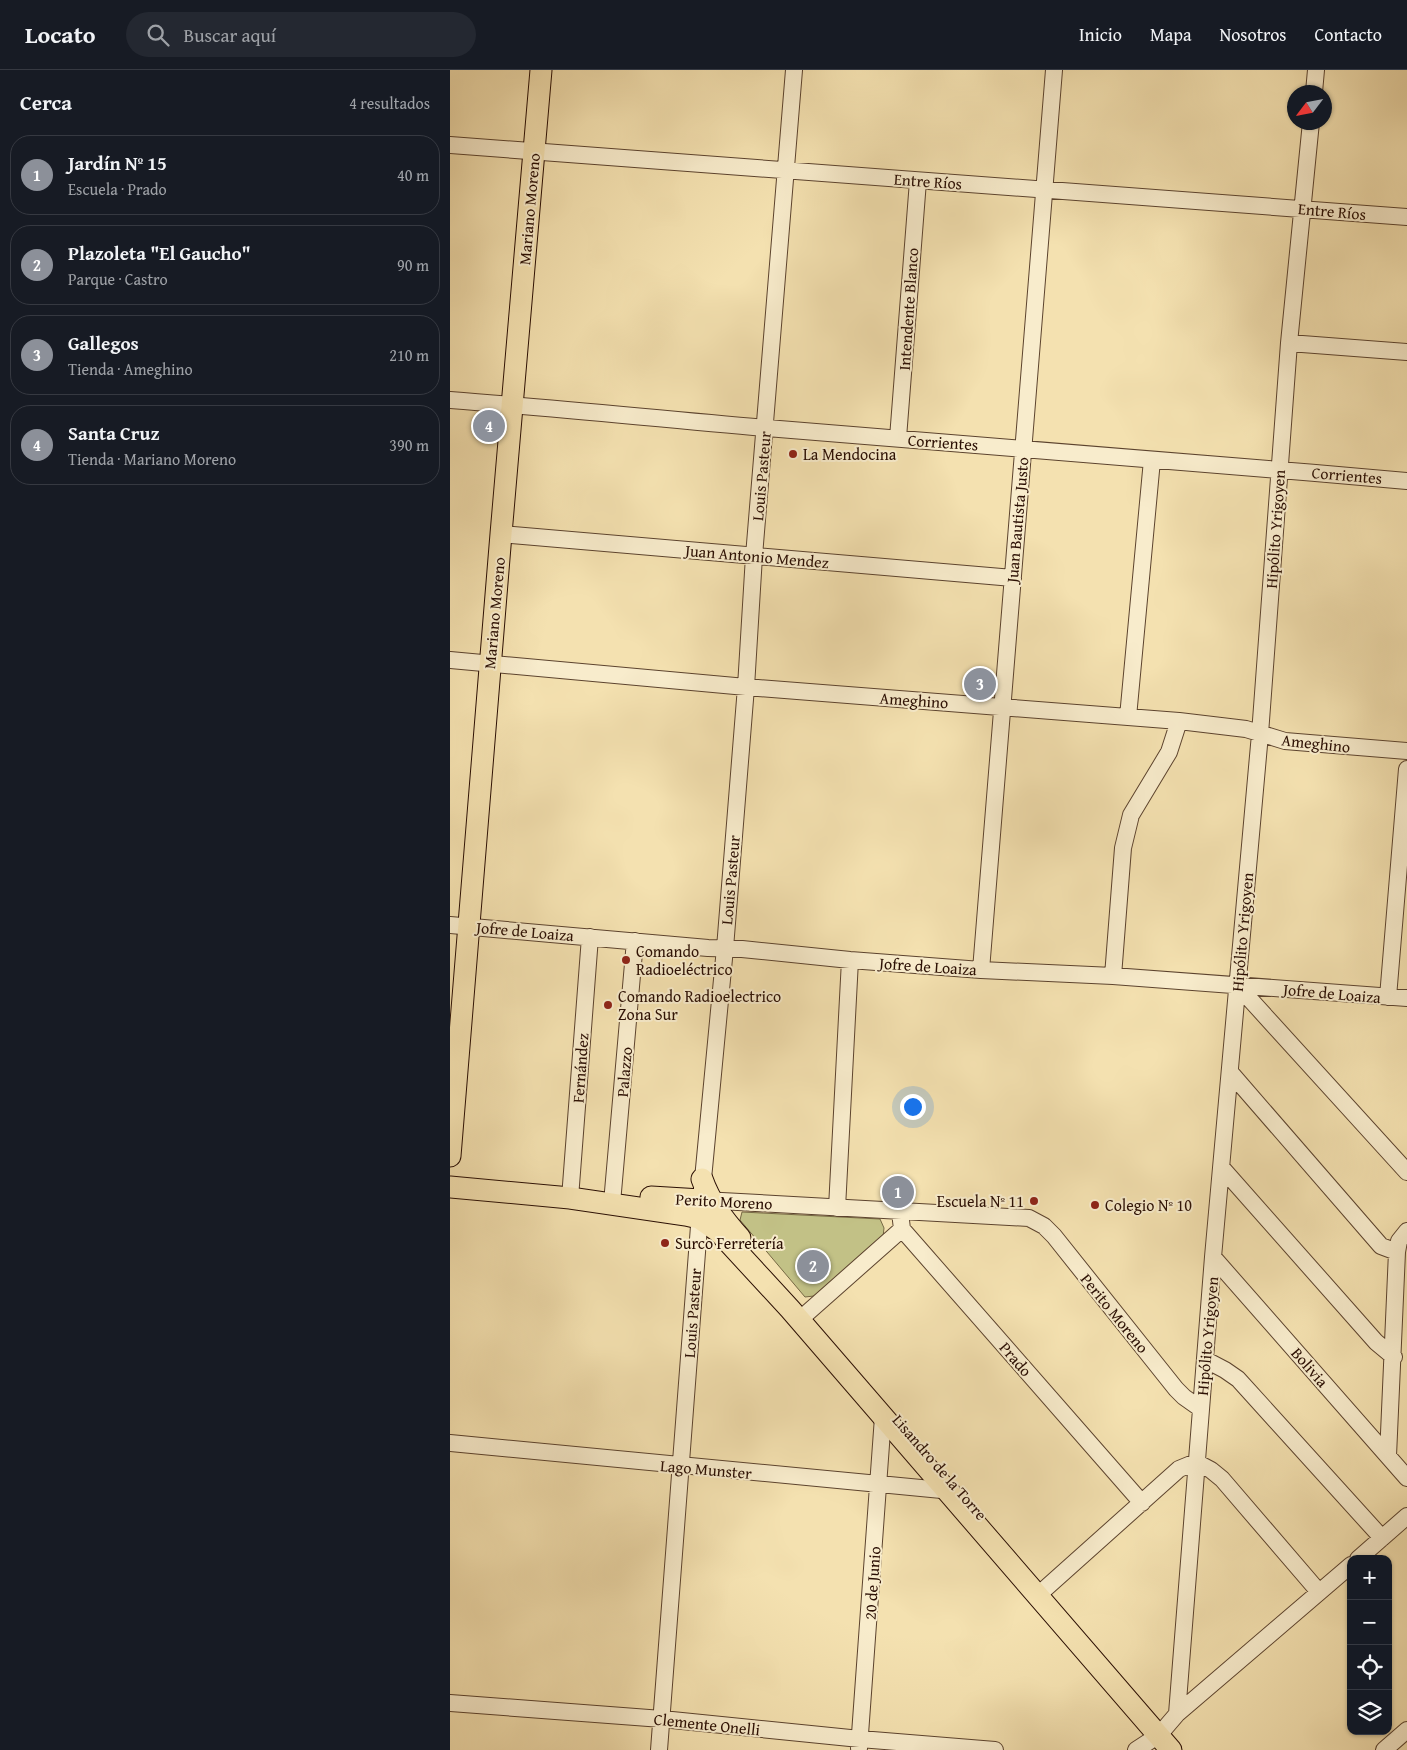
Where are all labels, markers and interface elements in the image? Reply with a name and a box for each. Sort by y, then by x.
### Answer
search box [126,12,476,57]
text: Locato [25,17,96,52]
icon: search [144,21,172,49]
text: Buscar aquí [184,21,276,49]
text: Inicio [1079,21,1122,48]
text: Mapa [1150,21,1191,48]
text: Nosotros [1219,21,1287,48]
text: Contacto [1315,21,1382,48]
north arrow [1287,85,1332,130]
text: Cerca [20,87,72,118]
text: 4 resultados [349,91,430,115]
text: Jardín Nº 15 [68,149,167,177]
street label: Mariano Moreno [512,152,546,266]
text: 1 [33,163,41,187]
text: 40 m [397,163,429,187]
street label: Entre Ríos [893,167,963,195]
text: Escuela · Prado [68,177,167,201]
street label: Entre Ríos [1297,196,1367,226]
text: Plazoleta "El Gaucho" [68,239,251,267]
street label: Intendente Blanco [892,247,924,371]
text: 2 [33,253,41,277]
text: 90 m [397,253,429,277]
text: Parque · Castro [68,267,168,291]
text: Gallegos [68,329,139,357]
text: 3 [33,343,41,367]
text: 210 m [389,343,429,367]
text: Tienda · Ameghino [68,357,193,381]
pin: 4 [473,407,505,445]
text: Santa Cruz [68,419,159,447]
street label: Corrientes [907,428,979,456]
street label: Louis Pasteur [745,430,777,522]
text: 4 [33,433,41,457]
text: 390 m [389,433,429,457]
place label: La Mendocina [803,442,897,466]
text: Tienda · Mariano Moreno [68,447,236,471]
marker: La Mendocina [787,448,799,460]
street label: Juan Bautista Justo [999,456,1034,586]
street label: Corrientes [1311,460,1383,490]
street label: Hipólito Yrigoyen [1259,469,1291,589]
street label: Juan Antonio Mendez [682,538,830,574]
street label: Mariano Moreno [477,556,511,670]
pin: 3 [964,665,996,703]
street label: Ameghino [879,686,949,714]
street label: Ameghino [1280,727,1352,759]
street label: Louis Pasteur [714,834,746,926]
street label: Hipólito Yrigoyen [1225,872,1259,992]
street label: Jofre de Loaiza [473,915,575,947]
place label: Comando Radioeléctrico [636,939,733,981]
street label: Jofre de Loaiza [876,950,978,981]
marker: Comando Radioeléctrico [620,954,632,966]
street label: Jofre de Loaiza [1280,977,1382,1009]
place label: Comando Radioelectrico Zona Sur [618,984,781,1026]
marker: Comando Radioelectrico Zona Sur [602,999,614,1011]
street label: Fernández [566,1032,594,1104]
street label: Palazzo [610,1046,638,1098]
your location [900,1094,926,1120]
pin: 1 [882,1173,914,1211]
street label: Perito Moreno [675,1186,773,1216]
place label: Escuela Nº 11 [937,1189,1024,1213]
place label: Colegio Nº 10 [1105,1193,1192,1217]
marker: Escuela Nº 11 [1028,1195,1040,1207]
marker: Colegio Nº 10 [1089,1199,1101,1211]
place label: Surco Ferretería [675,1231,784,1255]
marker: Surco Ferretería [659,1237,671,1249]
pin: 2 [797,1247,829,1285]
street label: Louis Pasteur [677,1267,707,1359]
street label: Perito Moreno [1075,1268,1155,1358]
street label: Hipólito Yrigoyen [1190,1276,1224,1396]
street label: Prado [994,1336,1038,1382]
street label: Bolivia [1286,1342,1335,1393]
street label: Lisandro de la Torre [887,1409,993,1525]
street label: Lago Munster [659,1453,753,1485]
street label: 20 de Junio [857,1545,887,1621]
map controls [1347,1555,1392,1735]
button: + [1347,1555,1392,1600]
button: − [1347,1600,1392,1645]
button: locate [1347,1645,1392,1690]
button: layers [1347,1690,1392,1735]
street label: Clemente Onelli [653,1706,762,1742]

